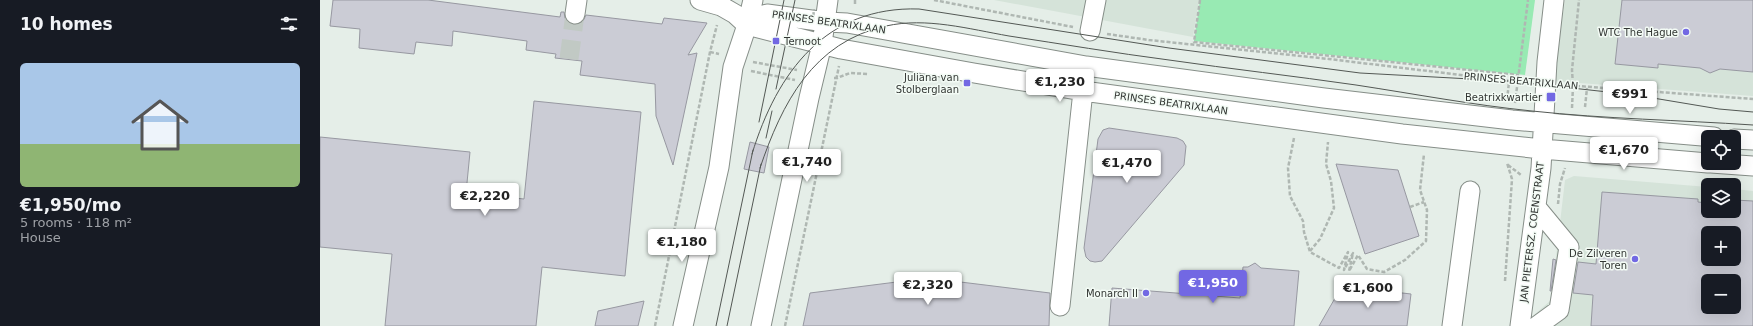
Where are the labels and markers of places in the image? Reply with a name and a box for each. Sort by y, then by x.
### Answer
place label: WTC The Hague [1598,27,1678,38]
marker: WTC The Hague [1681,27,1691,37]
marker: Ternoot [771,36,781,46]
place label: Ternoot [783,36,821,47]
pin: €1,230 [1027,69,1093,103]
place label: Juliana van Stolberglaan [896,72,959,95]
marker: Juliana van Stolberglaan [962,78,972,88]
pin: €991 [1606,81,1654,115]
marker: Beatrixkwartier [1545,91,1557,103]
place label: Beatrixkwartier [1465,92,1543,103]
pin: €1,670 [1591,137,1657,171]
pin: €1,740 [774,149,840,183]
pin: €1,470 [1094,150,1160,184]
pin: €2,220 [452,183,518,217]
pin: €1,180 [649,229,715,263]
place label: De Zilveren Toren [1569,248,1627,271]
marker: De Zilveren Toren [1630,254,1640,264]
pin: €1,950 [1180,270,1246,304]
pin: €2,320 [895,272,961,306]
pin: €1,600 [1335,275,1401,309]
place label: Monarch II [1086,288,1138,299]
marker: Monarch II [1141,288,1151,298]

